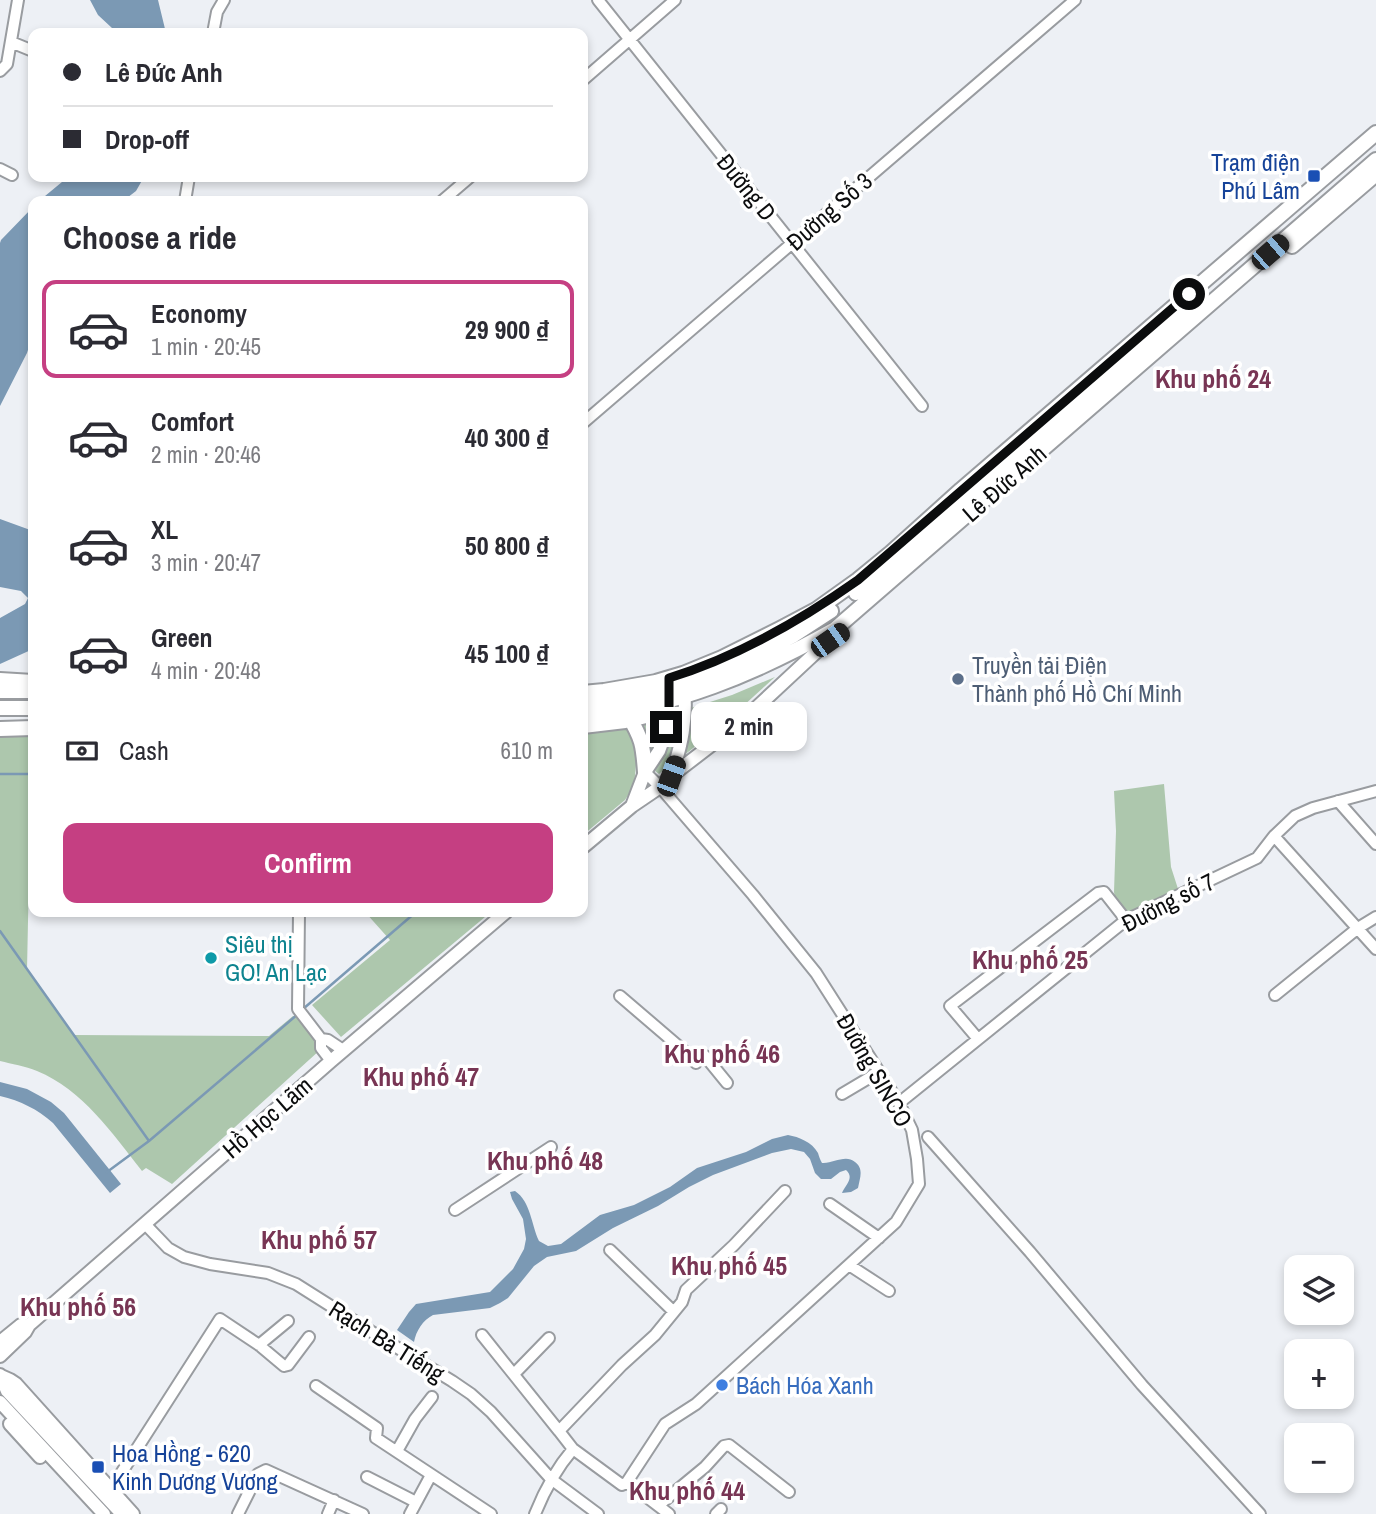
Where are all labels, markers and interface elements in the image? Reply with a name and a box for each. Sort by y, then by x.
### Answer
text: Lê Đức Anh [105,55,223,90]
text: Drop-off [105,122,189,157]
place label: Trạm điện Phú Lâm [1211,146,1300,206]
street label: Đường D [710,147,784,227]
street label: Đường Số 3 [779,165,879,257]
marker: Trạm điện Phú Lâm [1306,168,1322,184]
text: Choose a ride [63,216,237,259]
car [1248,230,1293,274]
route start [1173,278,1205,310]
text: Economy [151,296,247,331]
icon: car [67,298,130,361]
text: 29 900 ₫ [465,312,549,347]
text: 1 min · 20:45 [151,331,261,362]
district label: Khu phố 24 [1155,361,1271,396]
text: Comfort [151,404,234,439]
icon: car [67,406,130,469]
text: 40 300 ₫ [465,420,549,455]
street label: Lê Đức Anh [955,438,1053,528]
text: 2 min · 20:46 [151,439,261,470]
text: XL [151,512,178,547]
icon: car [67,514,130,577]
text: 50 800 ₫ [465,528,549,563]
text: 3 min · 20:47 [151,547,261,578]
car [807,619,854,661]
text: Green [151,620,213,655]
icon: car [67,622,130,685]
text: 45 100 ₫ [465,636,549,671]
place label: Truyền tải Điện Thành phố Hồ Chí Minh [972,649,1182,709]
text: 4 min · 20:48 [151,655,261,686]
marker: Truyền tải Điện Thành phố Hồ Chí Minh [950,671,966,687]
callout: 2 min [690,702,806,752]
route end [650,711,682,743]
text: 2 min [724,711,774,742]
icon: cash [63,732,101,770]
text: Cash [119,733,169,768]
text: 610 m [501,735,553,766]
car [654,753,689,799]
button: Confirm [63,823,553,903]
street label: Đường số 7 [1116,865,1220,939]
place label: Siêu thị GO! An Lạc [225,928,327,988]
district label: Khu phố 25 [972,942,1088,977]
marker: Siêu thị GO! An Lạc [203,950,219,966]
street label: Đường SINCO [830,1008,920,1132]
district label: Khu phố 46 [664,1036,780,1071]
district label: Khu phố 47 [363,1059,479,1094]
street label: Hồ Học Lãm [215,1069,319,1165]
district label: Khu phố 48 [487,1143,603,1178]
district label: Khu phố 57 [261,1222,377,1257]
district label: Khu phố 45 [671,1248,787,1283]
map controls [1284,1255,1354,1493]
button: layers [1284,1255,1354,1325]
district label: Khu phố 56 [20,1289,136,1324]
street label: Rạch Bà Tiếng [323,1293,451,1389]
button: + [1284,1339,1354,1409]
place label: Bách Hóa Xanh [736,1369,874,1401]
marker: Bách Hóa Xanh [714,1377,730,1393]
button: − [1284,1423,1354,1493]
place label: Hoa Hồng - 620 Kinh Dương Vương [112,1437,278,1497]
marker: Hoa Hồng - 620 Kinh Dương Vương [90,1459,106,1475]
district label: Khu phố 44 [629,1473,745,1508]

